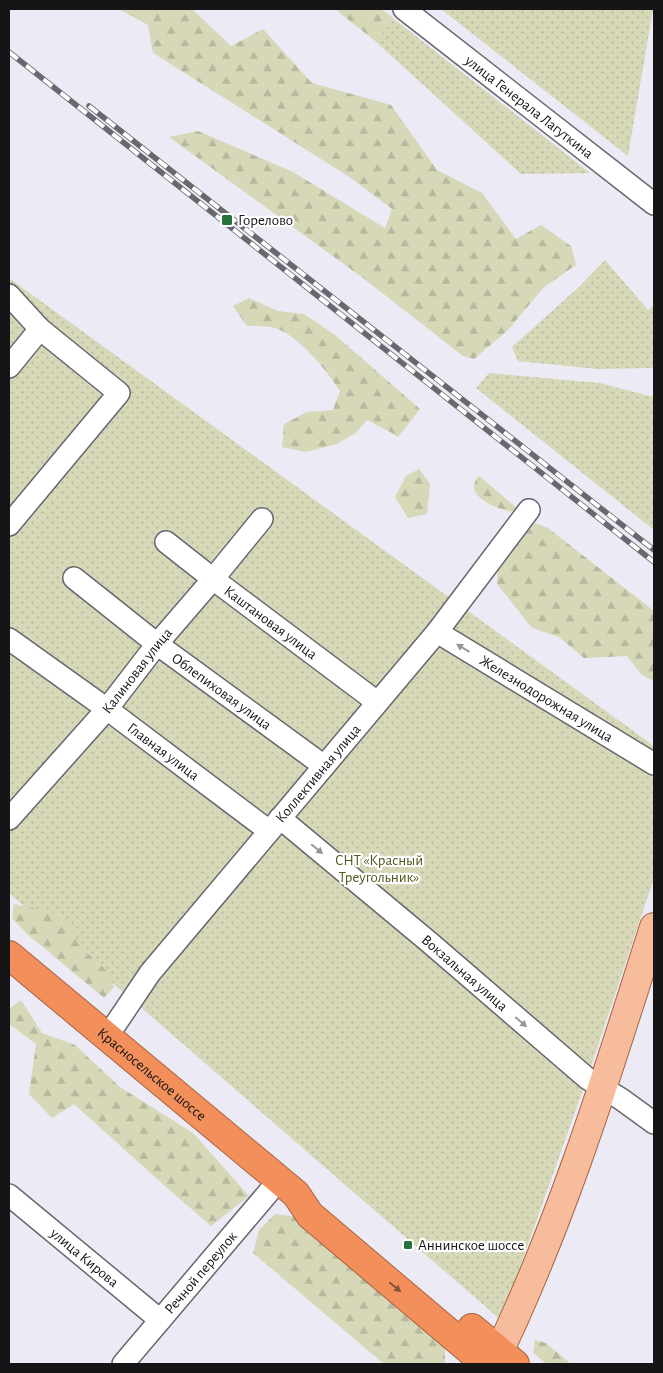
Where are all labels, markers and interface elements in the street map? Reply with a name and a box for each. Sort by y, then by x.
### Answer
street label: улица Генерала Лагуткина [461,52,596,162]
marker: Горелово [220,213,234,227]
place label: Горелово [238,213,293,228]
street label: Каштановая улица [221,583,320,662]
street label: Калиновая улица [99,625,175,717]
one-way arrow [456,643,469,652]
street label: Облепиховая улица [169,650,274,733]
street label: Железнодорожная улица [477,653,615,745]
street label: Главная улица [124,720,202,784]
street label: Коллективная улица [273,722,364,826]
one-way arrow [310,844,323,855]
park label: СНТ «Красный Треугольник» [335,853,423,885]
street label: Вокзальная улица [419,932,510,1014]
one-way arrow [515,1016,527,1028]
street label: Красносельское шоссе [94,1025,209,1124]
street label: улица Кирова [47,1225,121,1290]
street label: Речной переулок [162,1229,240,1317]
place label: Аннинское шоссе [418,1238,524,1253]
marker: Аннинское шоссе [402,1239,414,1251]
one-way arrow [388,1281,400,1293]

